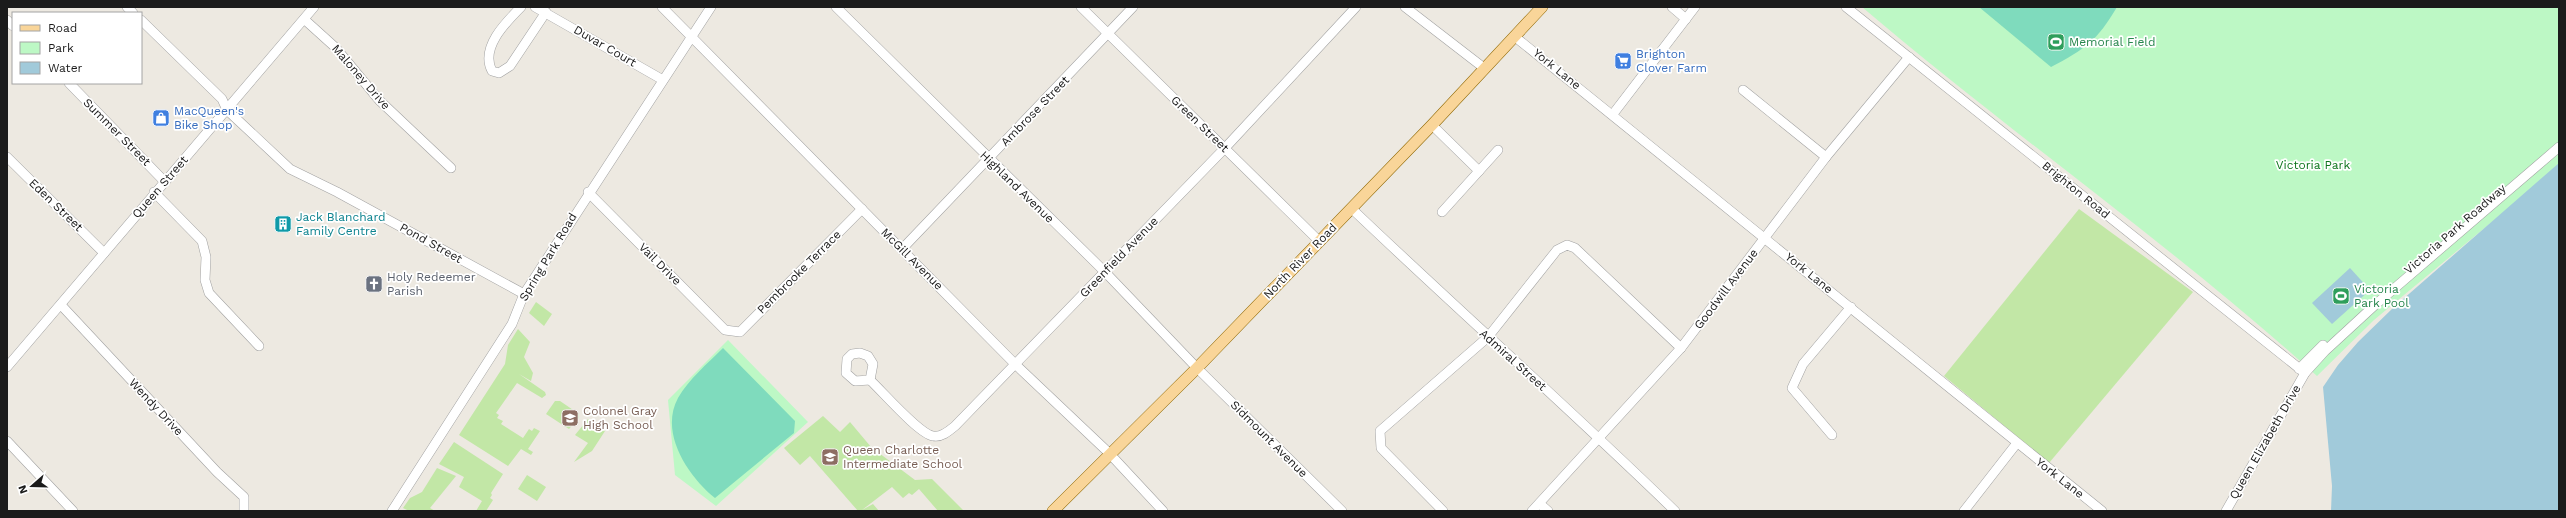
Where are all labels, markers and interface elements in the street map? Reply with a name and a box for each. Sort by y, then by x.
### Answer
legend [12,12,142,84]
text: Road [48,21,77,35]
street label: Duvar Court [571,22,639,70]
sports icon: Memorial Field [2046,32,2066,52]
place label: Memorial Field [2069,35,2156,49]
text: Park [48,41,74,55]
street label: Maloney Drive [329,42,393,112]
street label: York Lane [1530,46,1584,92]
place label: Brighton Clover Farm [1636,47,1707,75]
supermarket icon: Brighton Clover Farm [1613,51,1633,71]
text: Water [48,61,83,75]
street label: Ambrose Street [998,73,1072,149]
street label: Green Street [1168,93,1232,155]
street label: Summer Street [80,95,154,169]
place label: MacQueen's Bike Shop [174,104,244,132]
shop icon: MacQueen's Bike Shop [151,108,171,128]
street label: Highland Avenue [977,148,1057,226]
street label: Queen Street [129,153,191,221]
park label: Victoria Park [2276,158,2350,172]
street label: Brighton Road [2039,159,2113,221]
street label: Eden Street [26,176,86,234]
street label: Victoria Park Roadway [2401,181,2509,277]
place label: Jack Blanchard Family Centre [296,210,386,238]
street label: Spring Park Road [516,210,580,304]
building icon: Jack Blanchard Family Centre [273,214,293,234]
street label: Greenfield Avenue [1077,214,1161,300]
street label: Pond Street [397,220,465,266]
street label: North River Road [1260,220,1340,302]
street label: McGill Avenue [878,225,946,293]
street label: Pembrooke Terrace [754,227,844,317]
street label: Vail Drive [636,240,684,288]
street label: Goodwill Avenue [1691,246,1761,332]
street label: York Lane [1782,250,1836,296]
place label: Holy Redeemer Parish [387,270,476,298]
church icon: Holy Redeemer Parish [364,274,384,294]
place label: Victoria Park Pool [2354,282,2409,310]
sports icon: Victoria Park Pool [2331,286,2351,306]
street label: Admiral Street [1477,326,1549,394]
street label: Wendy Drive [126,376,186,438]
street label: Queen Elizabeth Drive [2226,382,2304,502]
street label: Sidmount Avenue [1228,398,1310,480]
place label: Colonel Gray High School [583,404,658,432]
school or university icon: Colonel Gray High School [560,408,580,428]
place label: Queen Charlotte Intermediate School [843,443,963,471]
school or university icon: Queen Charlotte Intermediate School [820,447,840,467]
street label: York Lane [2033,455,2087,501]
north arrow [12,466,52,506]
text: N [16,483,31,495]

